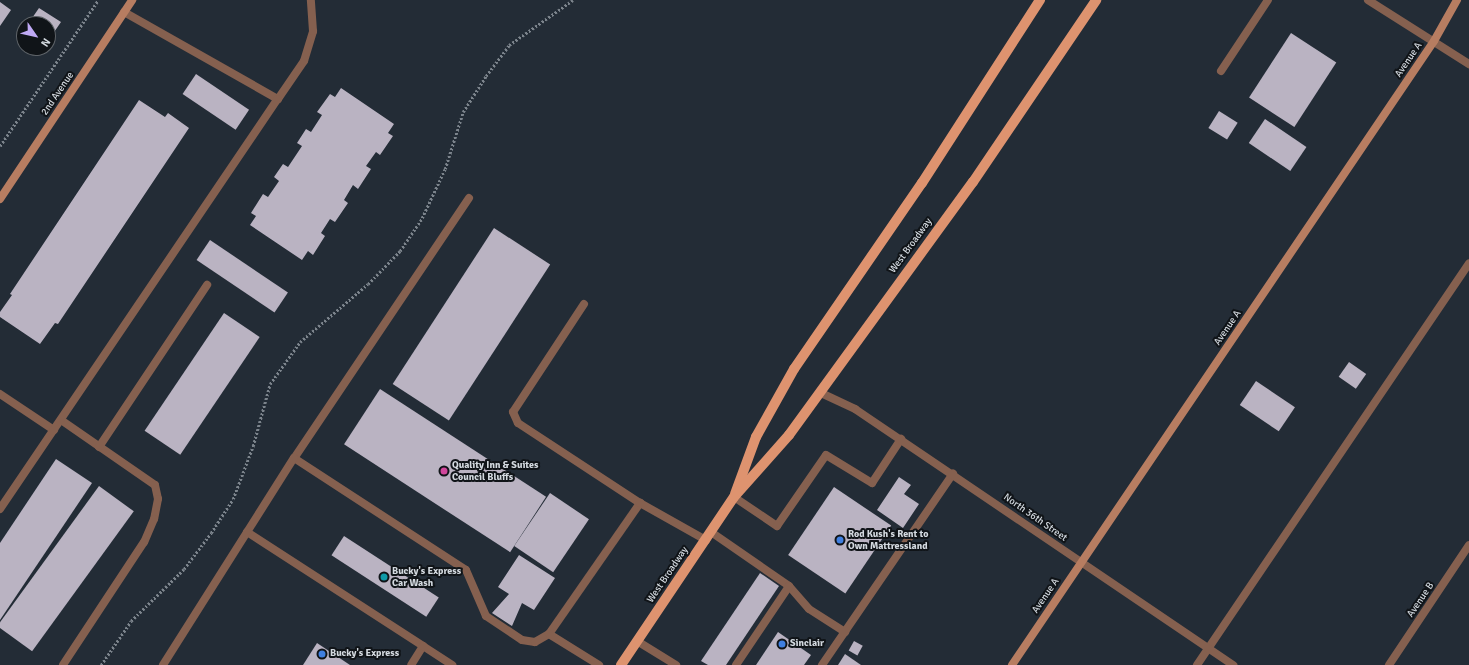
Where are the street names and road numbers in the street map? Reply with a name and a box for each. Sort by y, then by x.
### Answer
street label: Avenue A [1393,40,1425,80]
street label: 2nd Avenue [39,70,77,118]
street label: West Broadway [887,216,935,276]
street label: Avenue A [1212,308,1244,348]
street label: North 36th Street [1001,492,1069,544]
street label: West Broadway [645,545,691,605]
street label: Avenue A [1030,576,1062,616]
street label: Avenue B [1405,580,1437,620]

